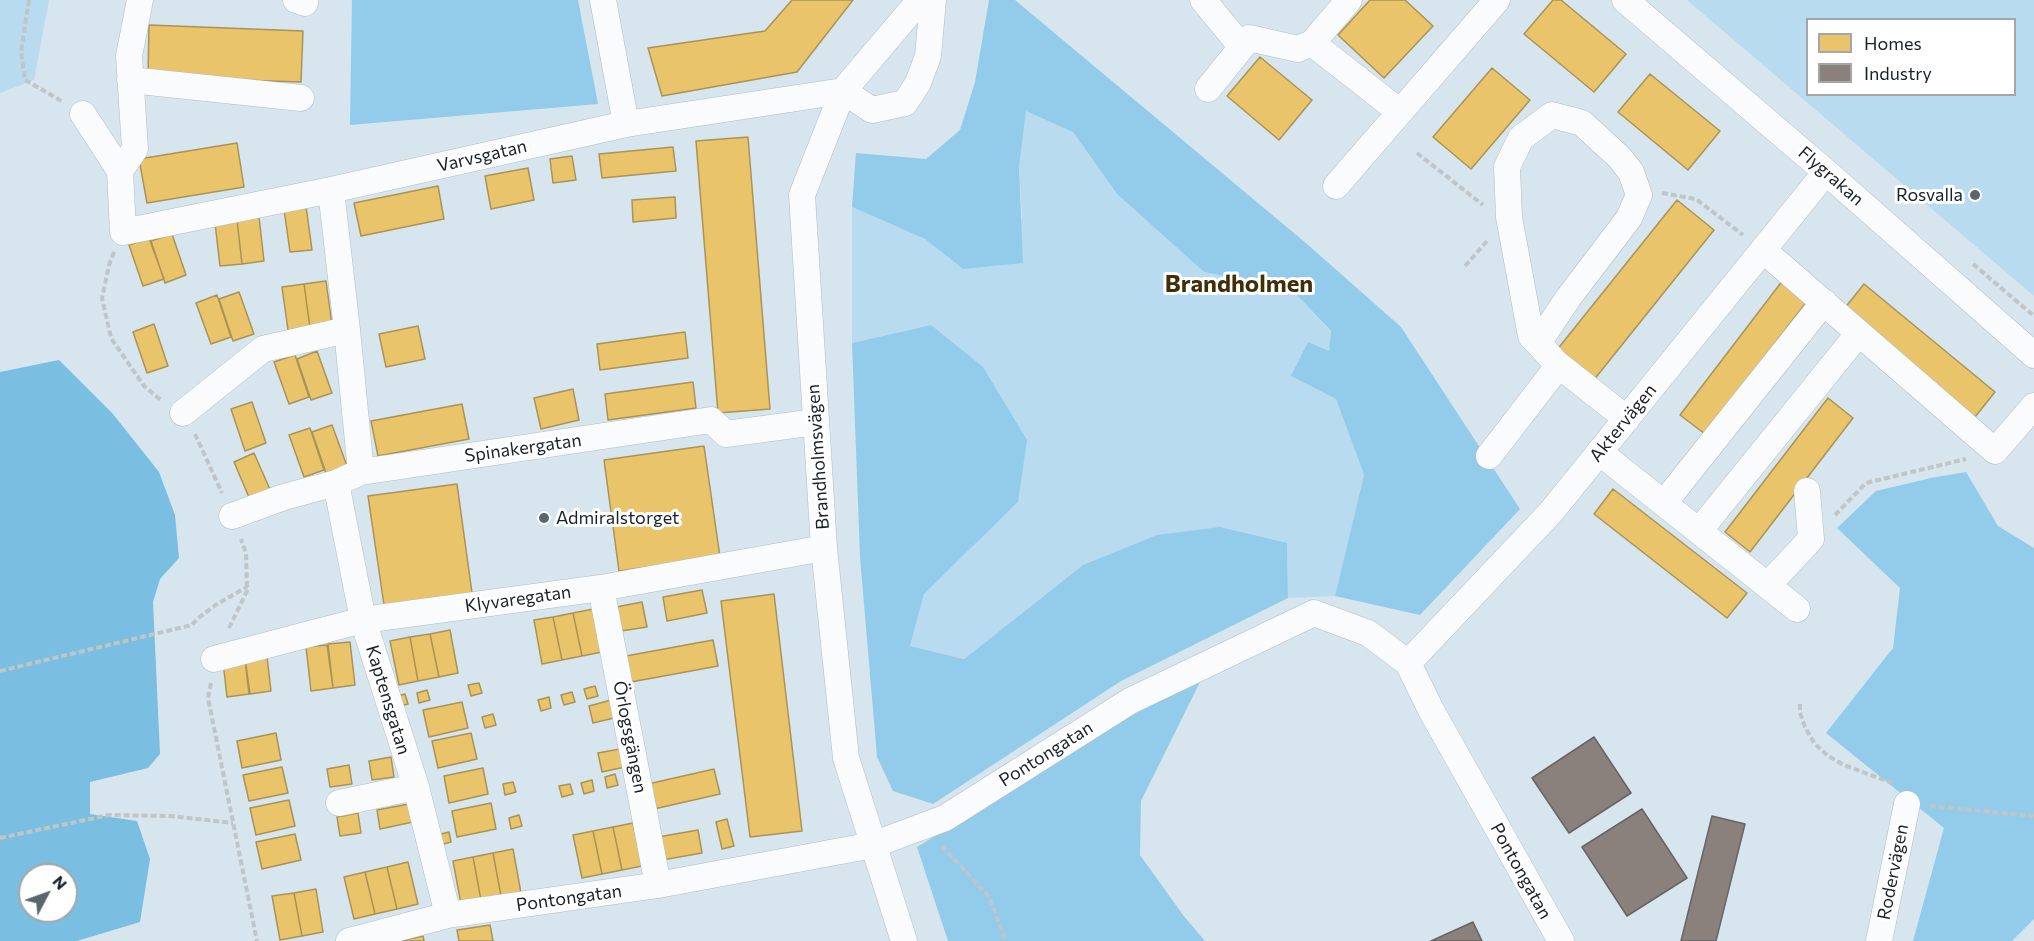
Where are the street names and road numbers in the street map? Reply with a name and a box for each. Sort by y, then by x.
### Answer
street label: Varvsgatan [435,135,529,177]
street label: Flygrakan [1794,142,1868,210]
street label: Aktervägen [1585,380,1661,466]
street label: Brandholmsvägen [802,383,834,531]
street label: Spinakergatan [463,429,583,467]
street label: Klyvaregatan [464,581,572,617]
street label: Kaptensgatan [361,643,415,757]
street label: Örlogsgängen [609,679,651,795]
street label: Pontongatan [995,717,1097,791]
street label: Pontongatan [1486,819,1556,923]
street label: Rodervägen [1873,822,1913,922]
street label: Pontongatan [515,880,623,916]

